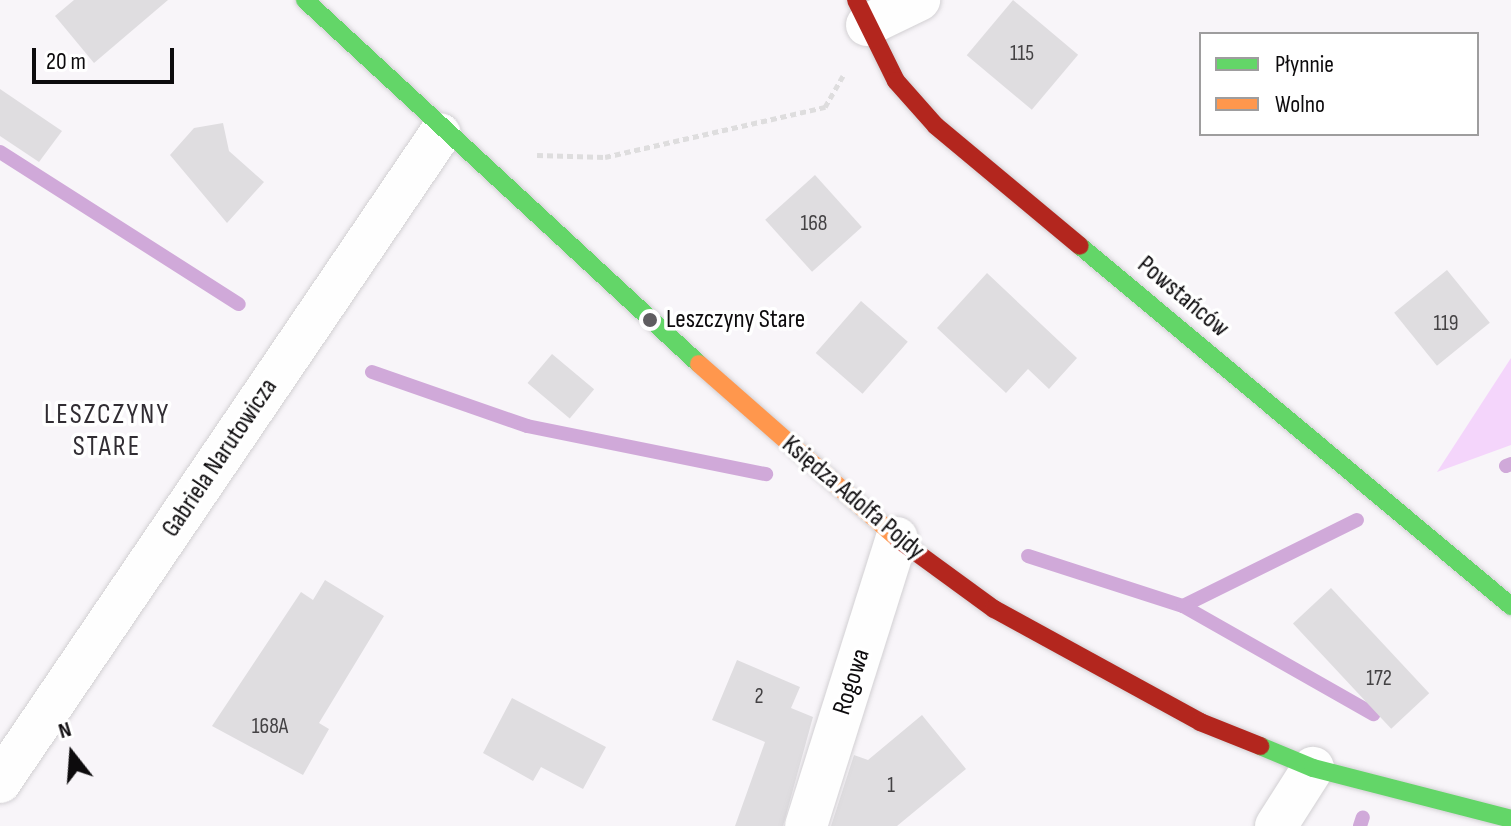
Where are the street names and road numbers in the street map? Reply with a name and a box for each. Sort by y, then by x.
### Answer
street label: Powstańców [1131,250,1235,344]
street label: Gabriela Narutowicza [156,373,284,543]
street label: Księdza Adolfa Pojdy [775,429,931,567]
street label: Rogowa [827,645,877,719]

